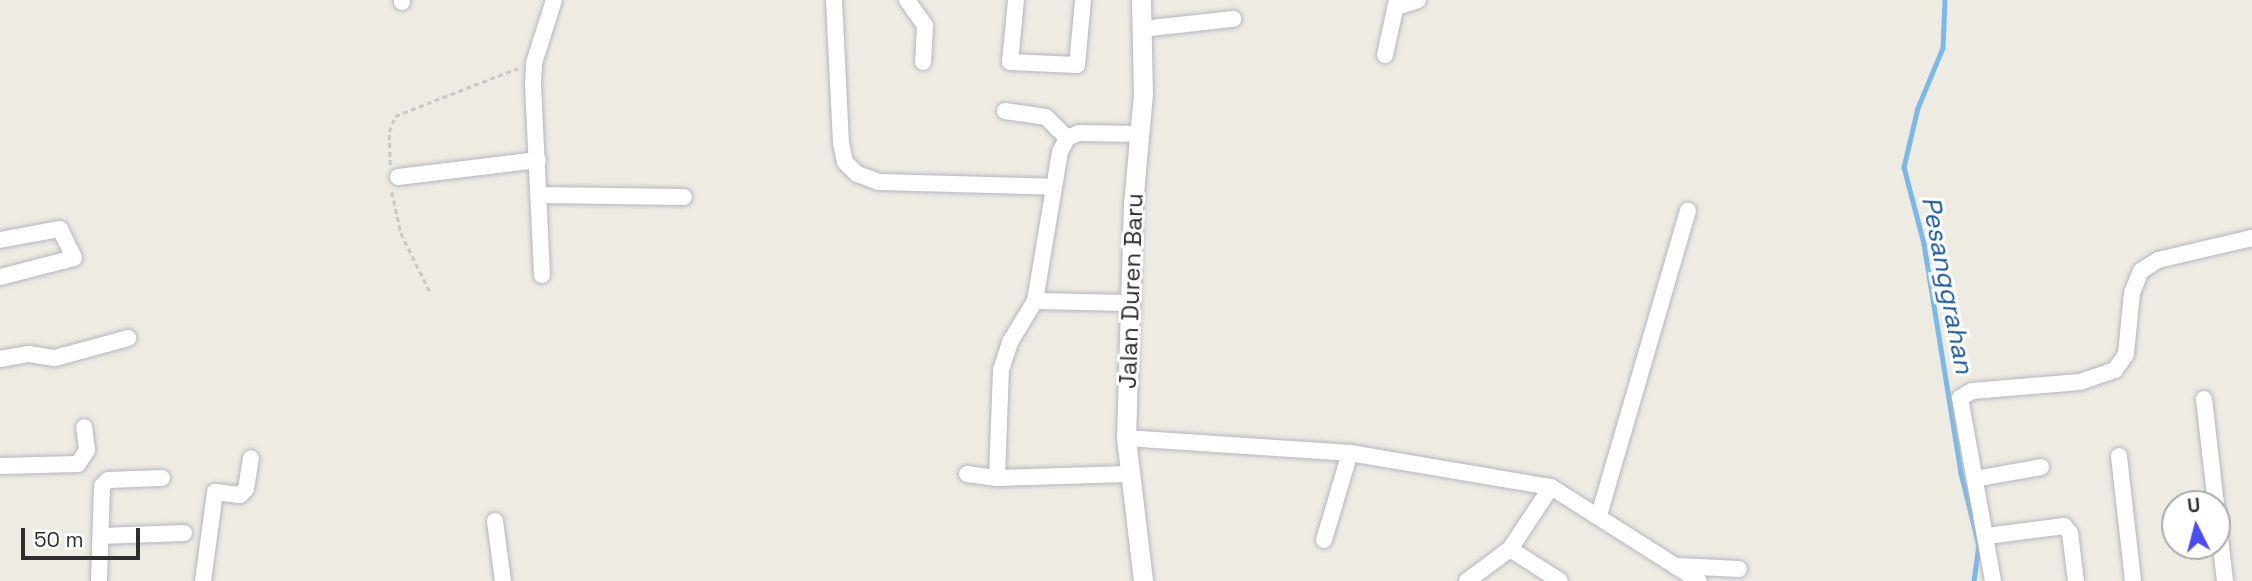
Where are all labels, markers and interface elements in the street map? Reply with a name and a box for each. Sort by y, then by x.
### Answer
street label: Jalan Duren Baru [1113,193,1149,389]
water label: Pesanggrahan [1915,194,1979,376]
north arrow [2161,490,2231,560]
text: U [2186,493,2202,519]
scale bar [24,514,144,558]
text: 50 m [34,526,84,553]

